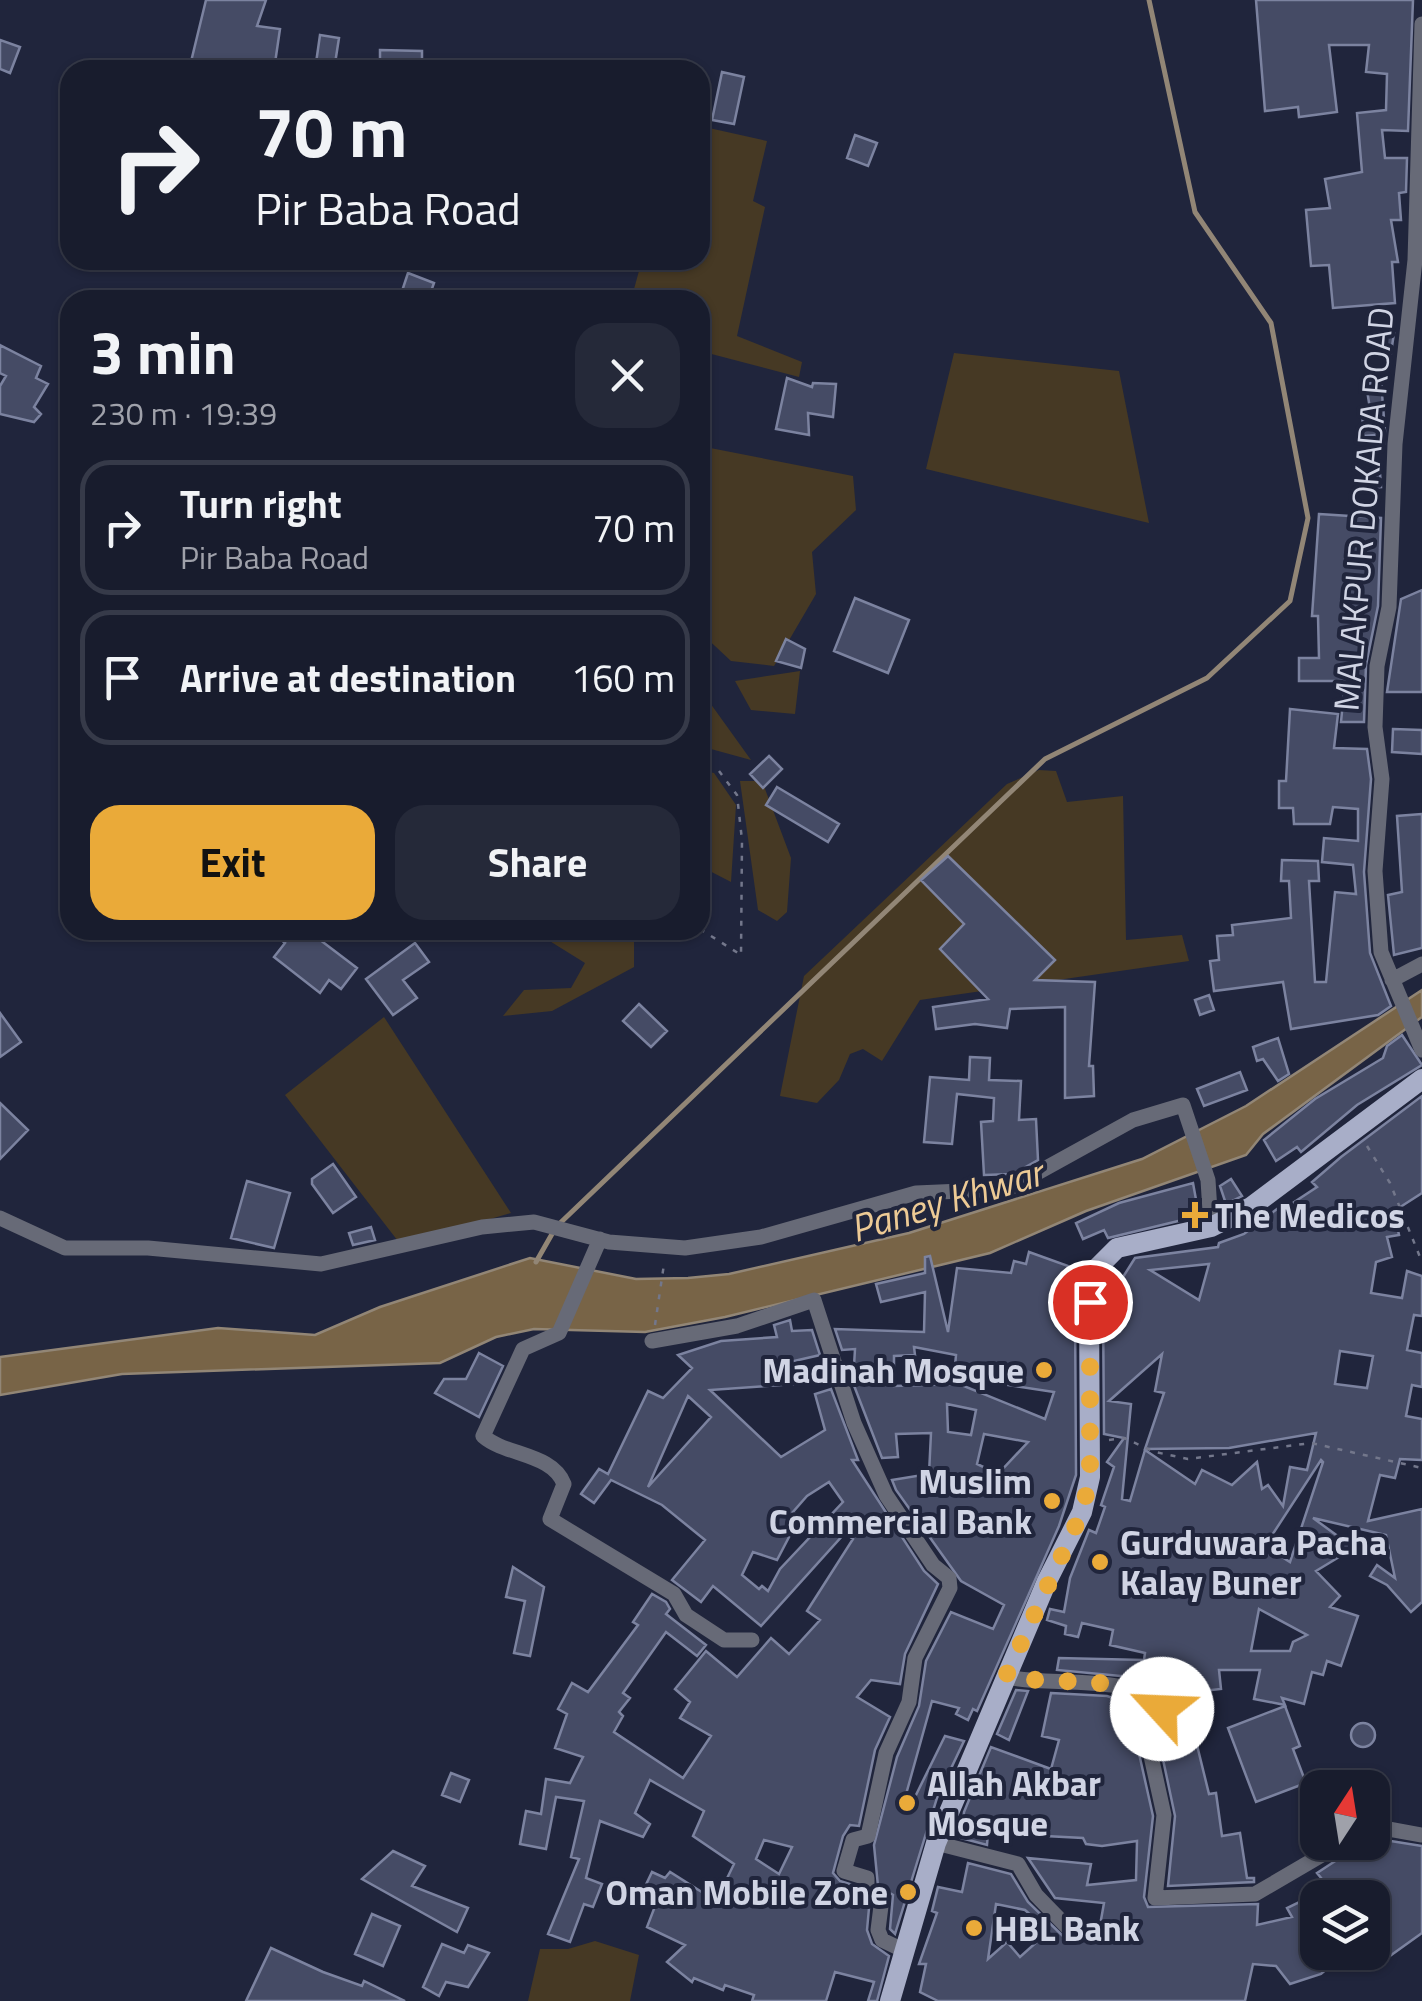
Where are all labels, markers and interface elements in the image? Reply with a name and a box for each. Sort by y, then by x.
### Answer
text: 70 m [255,78,408,184]
icon: right [90,100,220,230]
text: Pir Baba Road [255,174,521,242]
street label: MALAKPUR DOKADA ROAD [1318,305,1408,713]
text: 3 min [90,306,236,397]
button: close [575,323,680,428]
text: 230 m · 19:39 [90,389,277,437]
text: Turn right [180,475,342,533]
text: 70 m [592,499,675,557]
icon: right [95,500,150,555]
text: Pir Baba Road [180,533,369,581]
text: Arrive at destination [180,649,516,707]
text: 160 m [571,649,675,707]
icon: arrive [95,650,150,705]
button: Exit [90,805,375,920]
button: Share [395,805,680,920]
water label: Paney Khwar [843,1142,1053,1257]
place label: The Medicos [1215,1188,1405,1242]
marker: The Medicos [1184,1204,1206,1226]
pin [1048,1260,1133,1345]
icon: arrive [1063,1275,1118,1330]
place label: Madinah Mosque [762,1343,1024,1397]
marker: Madinah Mosque [1033,1359,1055,1381]
place label: Muslim Commercial Bank [769,1454,1032,1548]
marker: Muslim Commercial Bank [1041,1490,1063,1512]
place label: Gurduwara Pacha Kalay Buner [1120,1515,1387,1609]
marker: Gurduwara Pacha Kalay Buner [1089,1551,1111,1573]
position arrow [1110,1657,1214,1761]
place label: Allah Akbar Mosque [927,1756,1101,1850]
north arrow [1300,1770,1390,1860]
map controls [1300,1770,1390,1970]
marker: Allah Akbar Mosque [896,1792,918,1814]
place label: Oman Mobile Zone [605,1865,888,1919]
button: layers [1300,1880,1390,1970]
marker: Oman Mobile Zone [897,1881,919,1903]
place label: HBL Bank [994,1901,1140,1955]
marker: HBL Bank [963,1917,985,1939]

